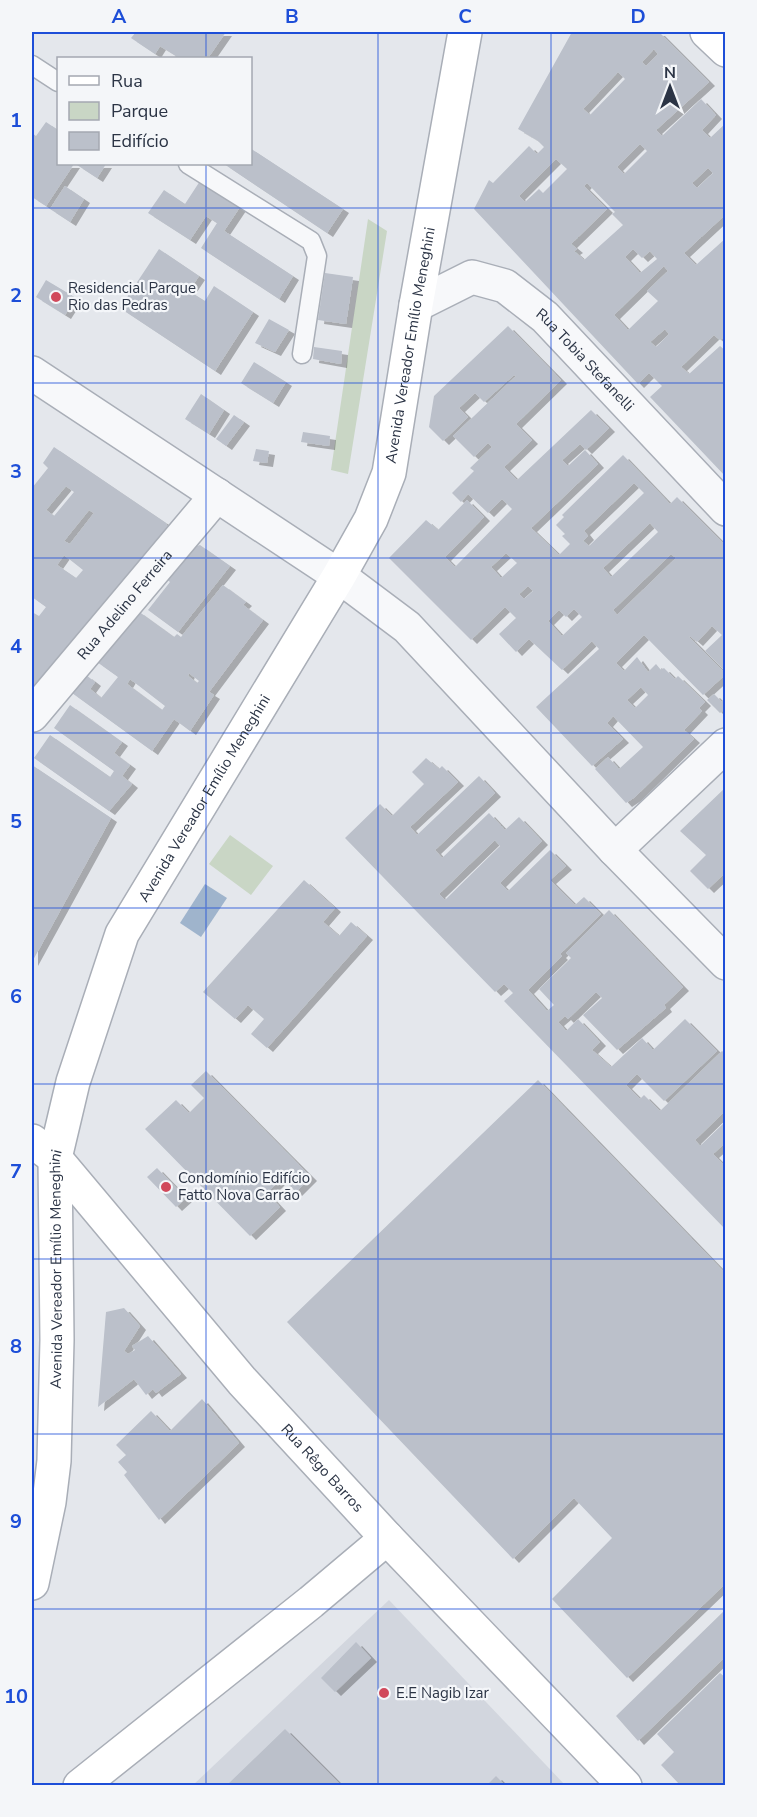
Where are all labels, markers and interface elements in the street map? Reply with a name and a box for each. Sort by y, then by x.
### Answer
text: A [112,3,127,30]
text: B [285,3,299,30]
text: C [458,3,472,30]
text: D [630,3,646,30]
legend [57,57,252,165]
north arrow [640,57,700,117]
text: N [664,62,676,84]
text: Rua [111,69,143,93]
text: Parque [111,99,168,123]
text: 1 [10,107,22,134]
text: Edifício [111,129,169,153]
street label: Avenida Vereador Emílio Meneghini [381,225,440,465]
place label: Residencial Parque Rio das Pedras [68,278,196,315]
text: 2 [10,282,22,309]
marker: Residencial Parque Rio das Pedras [49,290,63,304]
street label: Rua Tobia Stefanelli [532,304,639,415]
text: 3 [10,458,22,485]
street label: Rua Adelino Ferreira [73,546,177,664]
text: 4 [10,633,22,660]
street label: Avenida Vereador Emílio Meneghini [134,691,275,906]
text: 5 [10,808,22,835]
text: 6 [10,983,22,1010]
street label: Avenida Vereador Emílio Meneghini [44,1147,67,1389]
text: 7 [10,1158,22,1185]
place label: Condomínio Edifício Fatto Nova Carrão [178,1168,310,1205]
marker: Condomínio Edifício Fatto Nova Carrão [159,1180,173,1194]
text: 8 [10,1333,22,1360]
street label: Rua Rêgo Barros [276,1420,368,1516]
text: 9 [10,1508,22,1535]
text: 10 [4,1683,28,1710]
place label: E.E Nagib Izar [396,1683,489,1703]
marker: E.E Nagib Izar [377,1686,391,1700]

